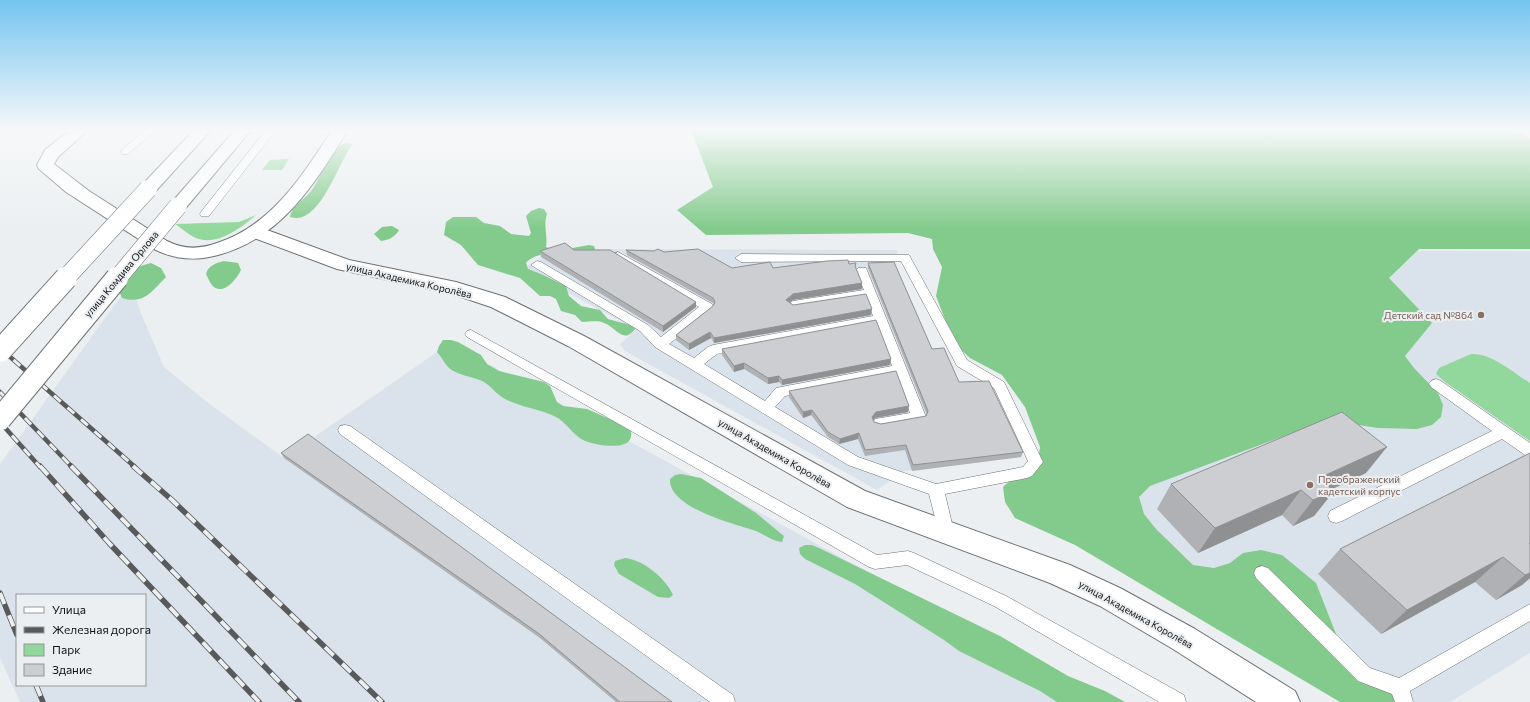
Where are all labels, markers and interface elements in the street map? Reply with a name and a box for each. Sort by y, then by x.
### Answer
street label: улица Комдива Орлова [81,228,161,320]
street label: улица Академика Королёва [345,260,473,300]
place label: Детский сад №864 [1384,309,1473,321]
marker: Детский сад №864 [1476,310,1486,320]
street label: улица Академика Королёва [716,416,834,490]
place label: Преображенский кадетский корпус [1318,473,1401,497]
marker: Преображенский кадетский корпус [1305,480,1315,490]
street label: улица Академика Королёва [1077,578,1195,650]
legend [16,594,146,686]
text: Улица [52,602,86,616]
text: Железная дорога [52,622,151,636]
text: Парк [52,642,81,656]
text: Здание [52,662,92,676]

